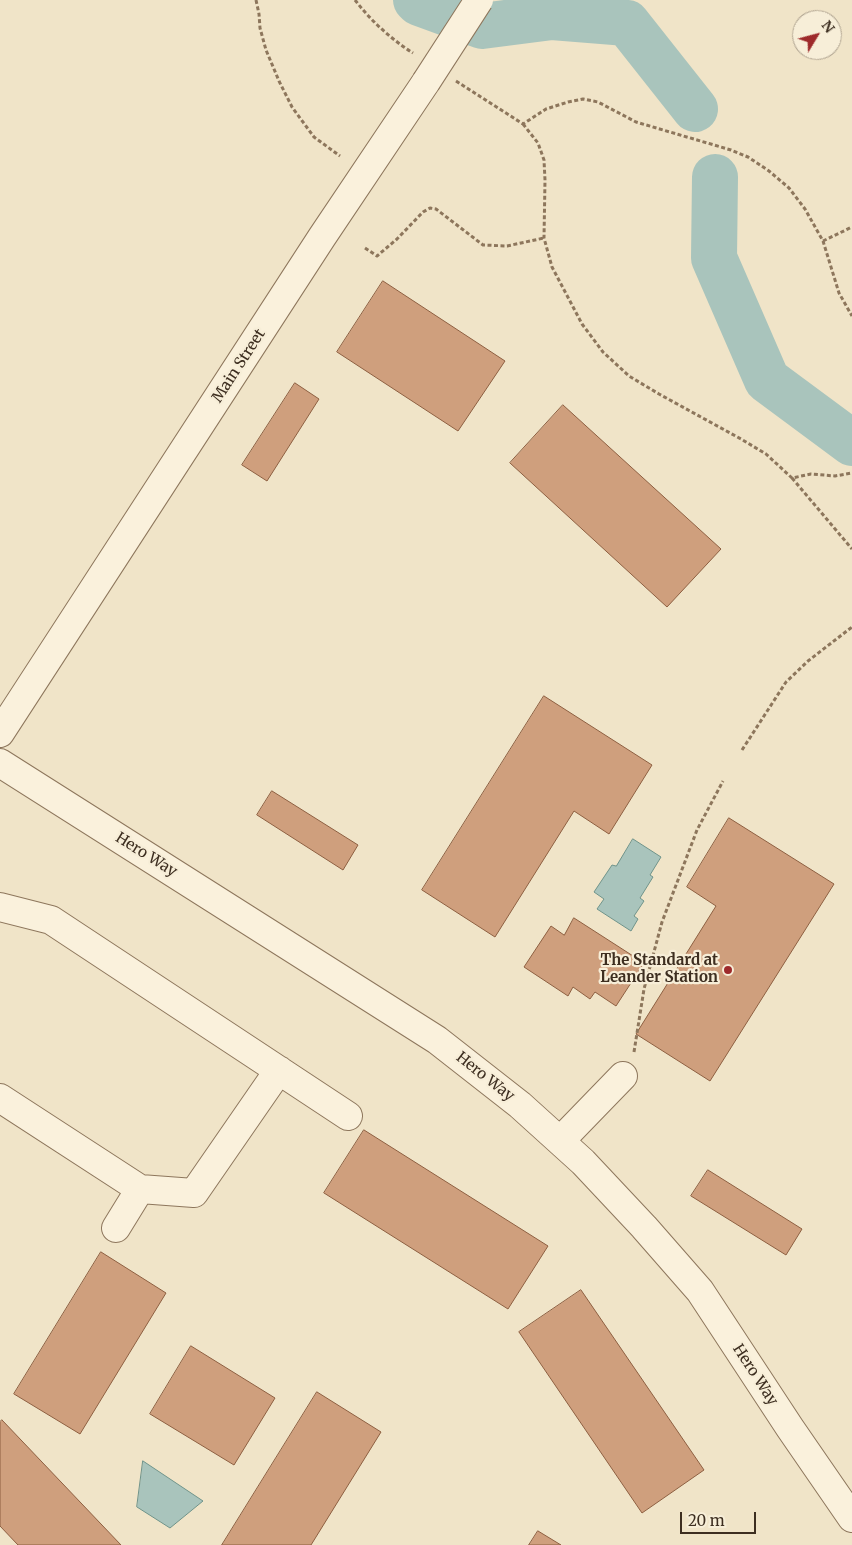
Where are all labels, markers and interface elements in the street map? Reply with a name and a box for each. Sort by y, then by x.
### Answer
north arrow [792,10,842,60]
text: N [818,17,839,36]
street label: Main Street [209,326,269,406]
street label: Hero Way [112,829,180,881]
place label: The Standard at Leander Station [600,952,718,987]
marker: The Standard at Leander Station [722,964,734,976]
street label: Hero Way [452,1049,518,1105]
street label: Hero Way [729,1341,781,1409]
scale bar [682,1502,758,1534]
text: 20 m [688,1511,725,1530]

